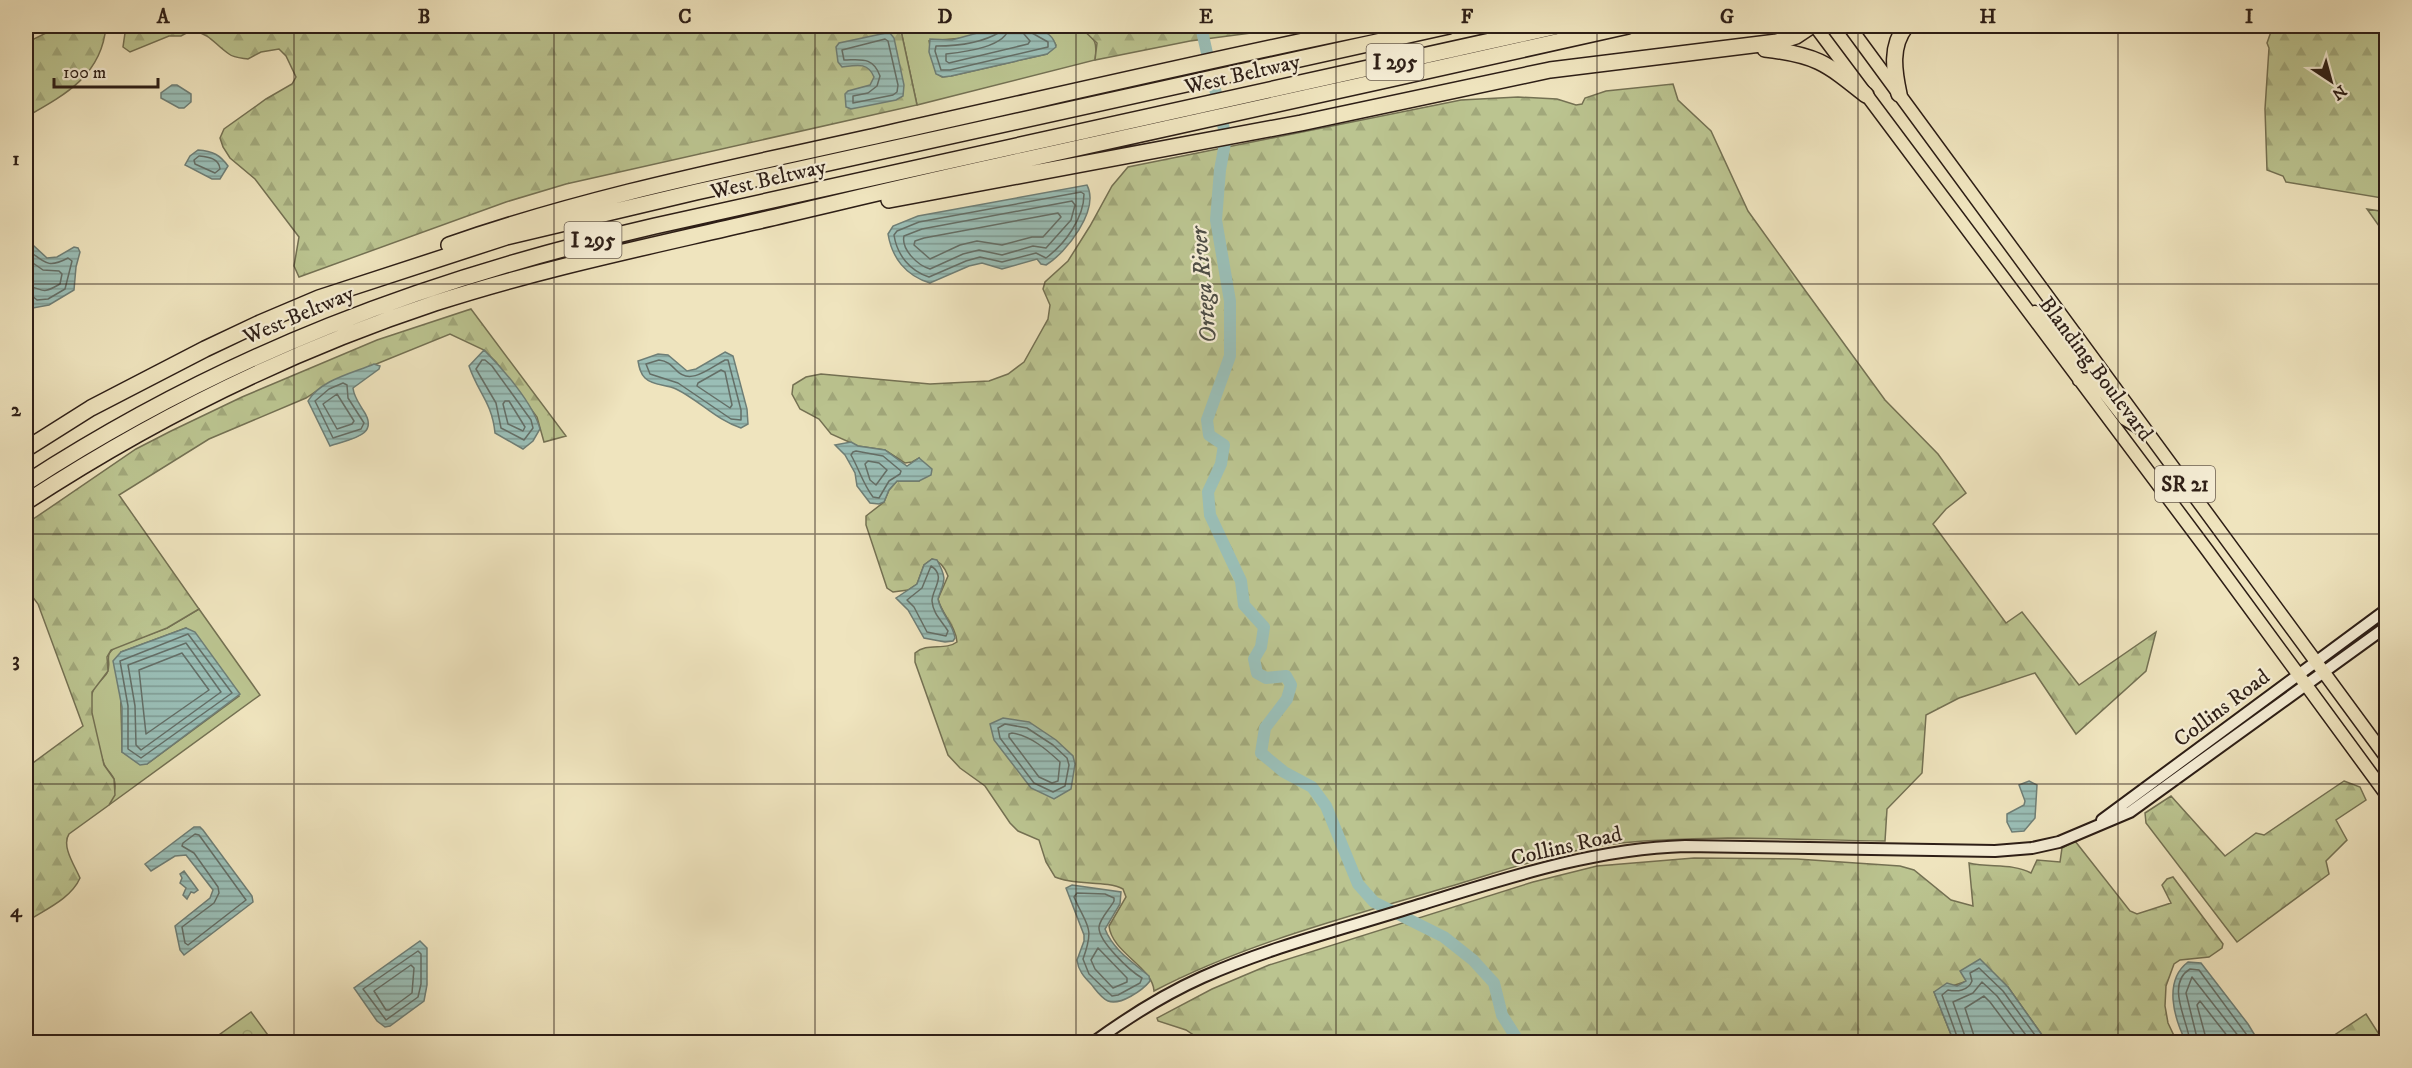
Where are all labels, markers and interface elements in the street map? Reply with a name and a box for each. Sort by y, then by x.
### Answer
text: A [156,5,171,30]
text: B [418,5,430,30]
text: C [678,5,692,30]
text: D [938,5,953,30]
text: E [1199,5,1213,30]
text: F [1461,5,1474,30]
text: G [1720,5,1734,30]
text: H [1980,5,1997,30]
text: I [2245,5,2253,30]
road number: I 295 [1366,44,1424,80]
street label: West Beltway [1181,48,1303,101]
scale bar [54,51,158,89]
north arrow [2301,51,2361,111]
text: 100 m [63,62,106,84]
text: N [2328,80,2350,104]
text: 1 [12,147,20,172]
street label: West Beltway [707,153,829,206]
road number: I 295 [564,222,622,258]
water label: Ortega River [1184,223,1224,344]
street label: West Beltway [238,280,359,351]
street label: Blanding Boulevard [2033,291,2159,446]
text: 2 [11,398,22,423]
road number: SR 21 [2155,466,2215,502]
text: 3 [12,648,20,673]
street label: Collins Road [2169,663,2275,753]
street label: Collins Road [1508,821,1625,872]
text: 4 [10,899,23,924]

